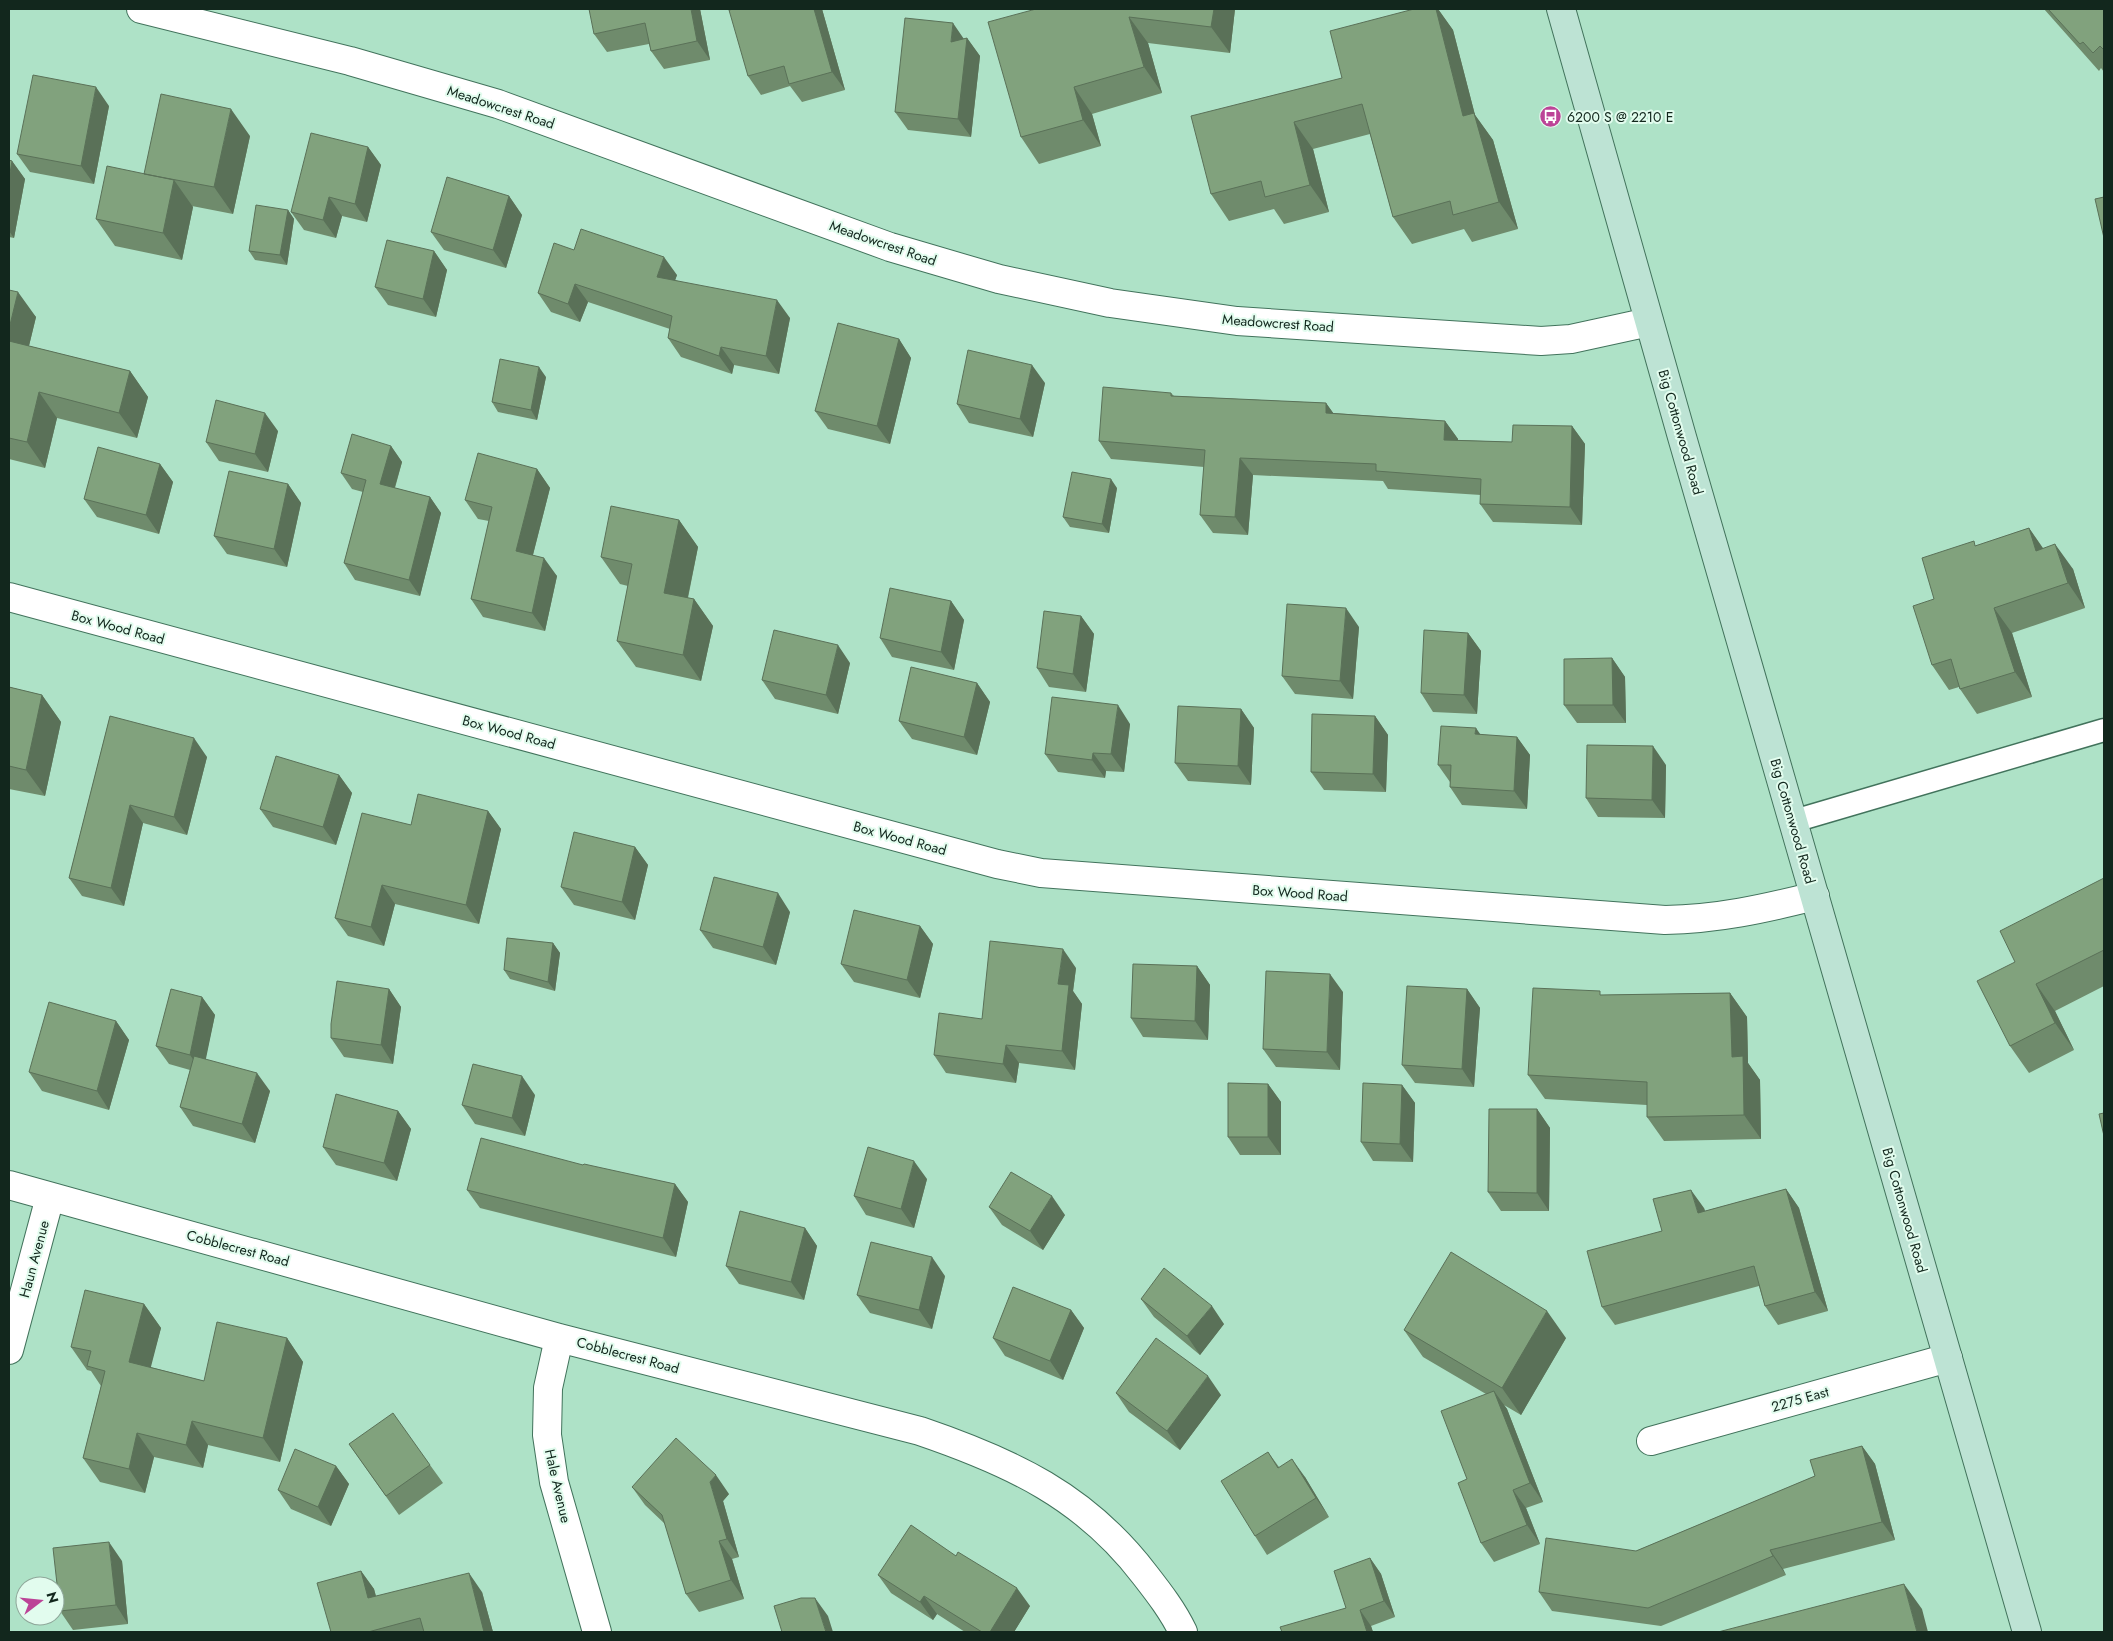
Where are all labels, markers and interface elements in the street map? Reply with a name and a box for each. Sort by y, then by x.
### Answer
street label: Meadowcrest Road [445,80,557,134]
bus stop icon: 6200 S @ 2210 E [1539,105,1563,129]
place label: 6200 S @ 2210 E [1567,107,1673,127]
street label: Meadowcrest Road [827,215,939,271]
street label: Meadowcrest Road [1221,309,1335,337]
street label: Big Cottonwood Road [1654,367,1708,497]
street label: Box Wood Road [69,605,167,649]
street label: Box Wood Road [460,710,558,754]
street label: Big Cottonwood Road [1766,756,1820,886]
street label: Box Wood Road [851,816,949,860]
street label: Box Wood Road [1252,880,1348,906]
street label: Big Cottonwood Road [1878,1145,1932,1275]
street label: Haun Avenue [14,1218,54,1300]
street label: Cobblecrest Road [184,1225,292,1271]
street label: Cobblecrest Road [574,1332,682,1378]
street label: 2275 East [1769,1381,1832,1417]
street label: Hale Avenue [540,1447,576,1525]
north arrow [15,1576,65,1626]
text: N [41,1589,64,1606]

